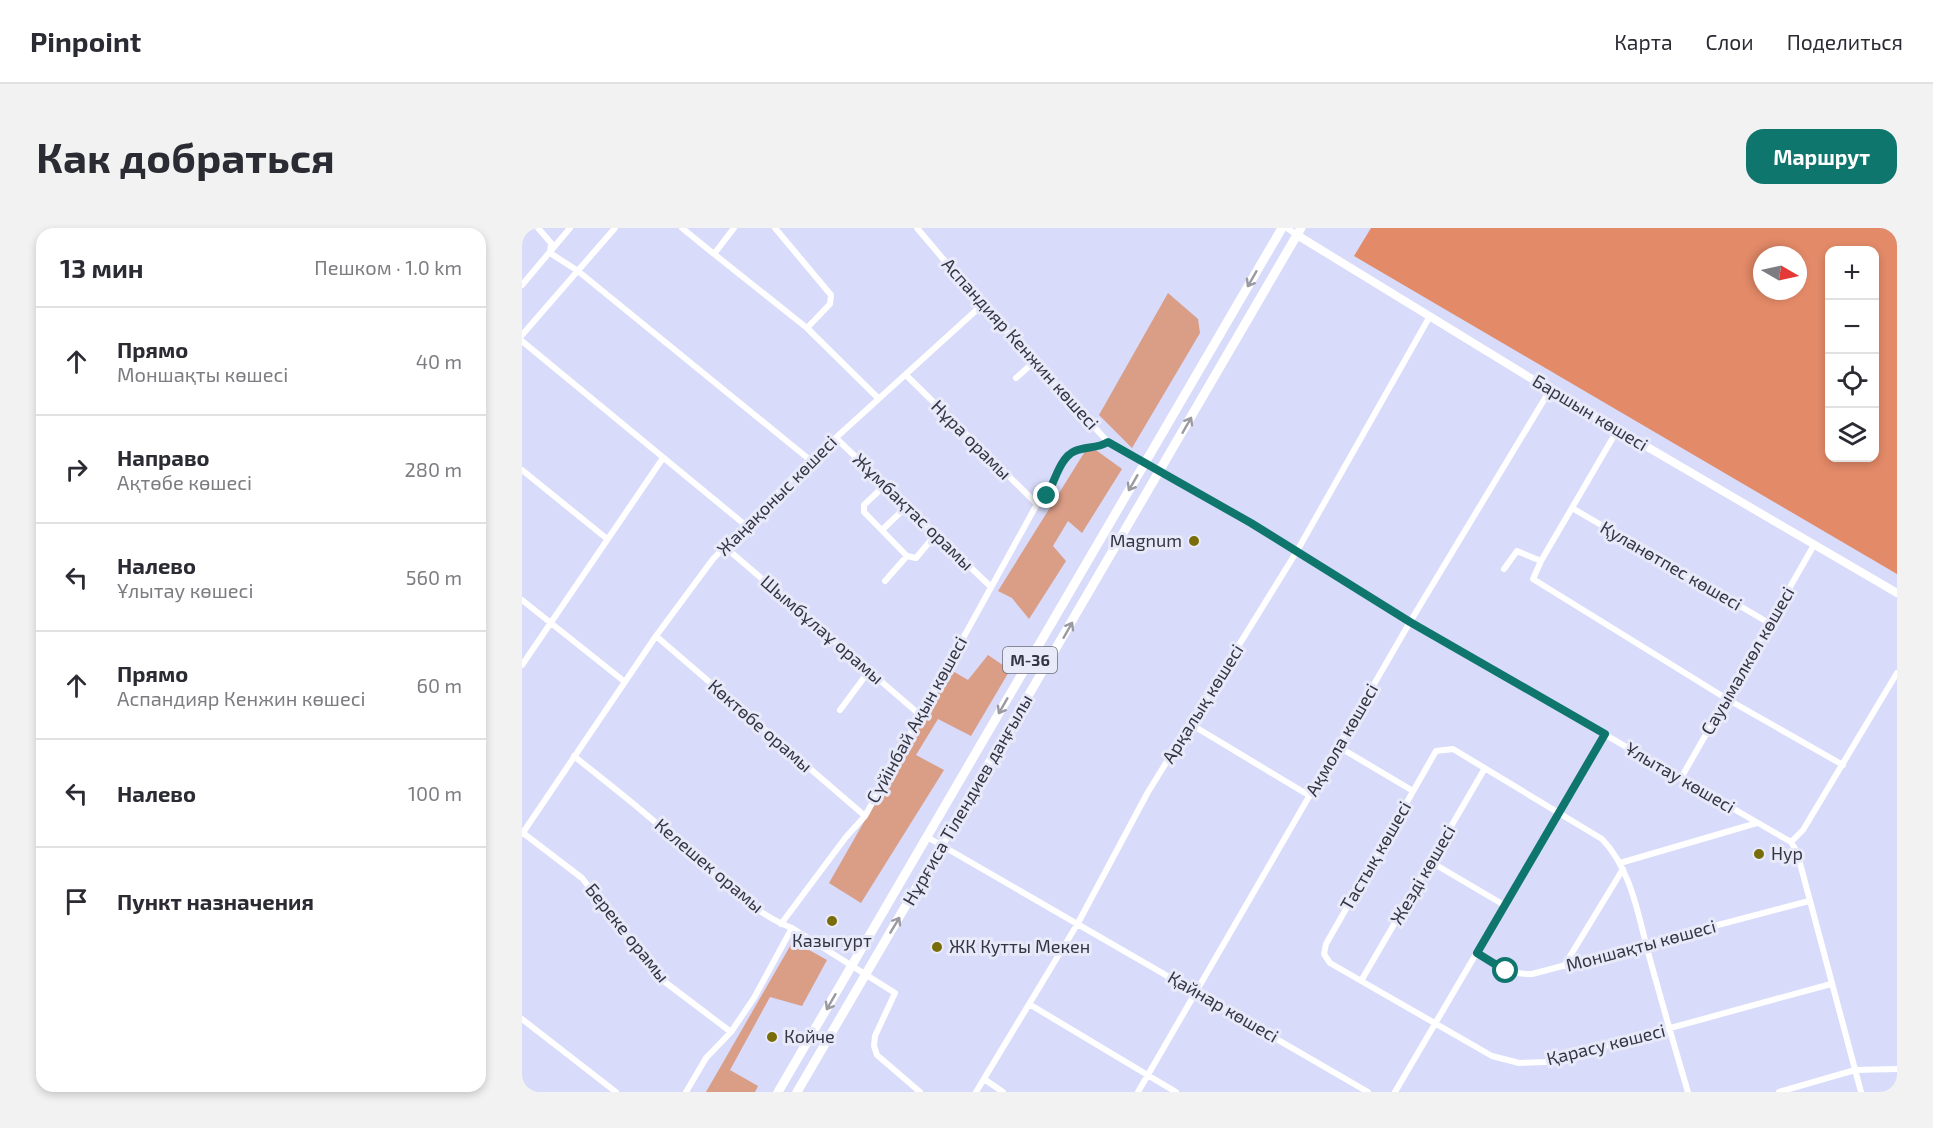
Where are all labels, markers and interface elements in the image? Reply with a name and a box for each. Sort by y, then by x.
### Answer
text: Pinpoint [30,24,141,58]
text: Карта [1614,29,1673,54]
text: Слои [1706,29,1754,54]
text: Поделиться [1787,29,1903,54]
button: Маршрут [1746,129,1897,184]
text: Как добраться [36,131,335,181]
north arrow [1753,246,1807,300]
map controls [1825,246,1879,462]
button: + [1825,246,1879,300]
text: 13 мин [60,252,144,283]
street label: Аспандияр Кенжин көшесі [938,253,1104,434]
text: Пешком · 1.0 km [314,255,462,279]
one-way arrow [1246,269,1257,287]
button: − [1825,300,1879,354]
text: Прямо [117,336,188,362]
icon: ahead [60,345,93,378]
text: 40 m [416,349,462,373]
button: locate [1825,354,1879,408]
text: Моншақты көшесі [117,362,288,386]
street label: Баршын көшесі [1529,369,1652,455]
street label: Нұра орамы [927,395,1016,484]
button: layers [1825,408,1879,462]
one-way arrow [1181,417,1193,434]
street label: Жаңақоныс көшесі [712,431,841,560]
text: Направо [117,444,210,470]
street label: Жұмбақтас орамы [849,448,979,575]
icon: right [60,453,93,486]
text: 280 m [405,457,462,481]
text: Ақтөбе көшесі [117,470,252,494]
one-way arrow [1127,474,1139,491]
route end [1033,482,1059,508]
street label: Қуланөтпес көшесі [1597,516,1746,615]
place label: Magnum [1110,529,1182,551]
marker: Magnum [1187,534,1201,548]
text: Налево [117,552,196,578]
icon: left [60,561,93,594]
text: 560 m [406,565,462,589]
street label: Шымбұлаұ орамы [757,570,889,689]
text: Ұлытау көшесі [117,578,253,602]
street label: Сауымалкөл көшесі [1696,582,1799,739]
one-way arrow [1063,621,1074,639]
street label: Сүйінбай Ақын көшесі [861,632,971,807]
street label: Арқалық көшесі [1157,640,1248,767]
road number: M-36 [1003,647,1057,673]
text: Прямо [117,660,188,686]
icon: ahead [60,669,93,702]
text: 60 m [417,673,462,697]
street label: Көктөбе орамы [704,674,817,776]
street label: Ақмола көшесі [1300,679,1382,800]
text: Аспандияр Кенжин көшесі [117,686,366,710]
street label: Нұрғиса Тілендиев даңғылы [898,690,1037,909]
one-way arrow [997,697,1009,714]
street label: Ұлытау көшесі [1622,737,1739,817]
icon: left [60,777,93,810]
text: Налево [117,780,196,806]
text: 100 m [408,781,462,805]
street label: Тастық көшесі [1335,797,1415,914]
street label: Келешек орамы [651,813,769,917]
street label: Жезді көшесі [1385,821,1459,928]
place label: Нур [1771,842,1803,864]
marker: Нур [1752,847,1766,861]
street label: Береке орамы [581,878,674,986]
icon: arrive [60,885,93,918]
text: Пункт назначения [117,888,314,914]
marker: Казыгурт [825,914,839,928]
street label: Моншақты көшесі [1563,914,1718,976]
one-way arrow [889,917,901,934]
place label: Казыгурт [792,929,872,951]
place label: ЖК Кутты Мекен [949,935,1090,957]
marker: ЖК Кутты Мекен [930,940,944,954]
route start [1492,957,1518,983]
street label: Қайнар көшесі [1164,966,1283,1047]
one-way arrow [824,993,836,1010]
street label: Қарасу көшесі [1544,1019,1667,1069]
place label: Койче [784,1025,835,1047]
marker: Койче [765,1030,779,1044]

